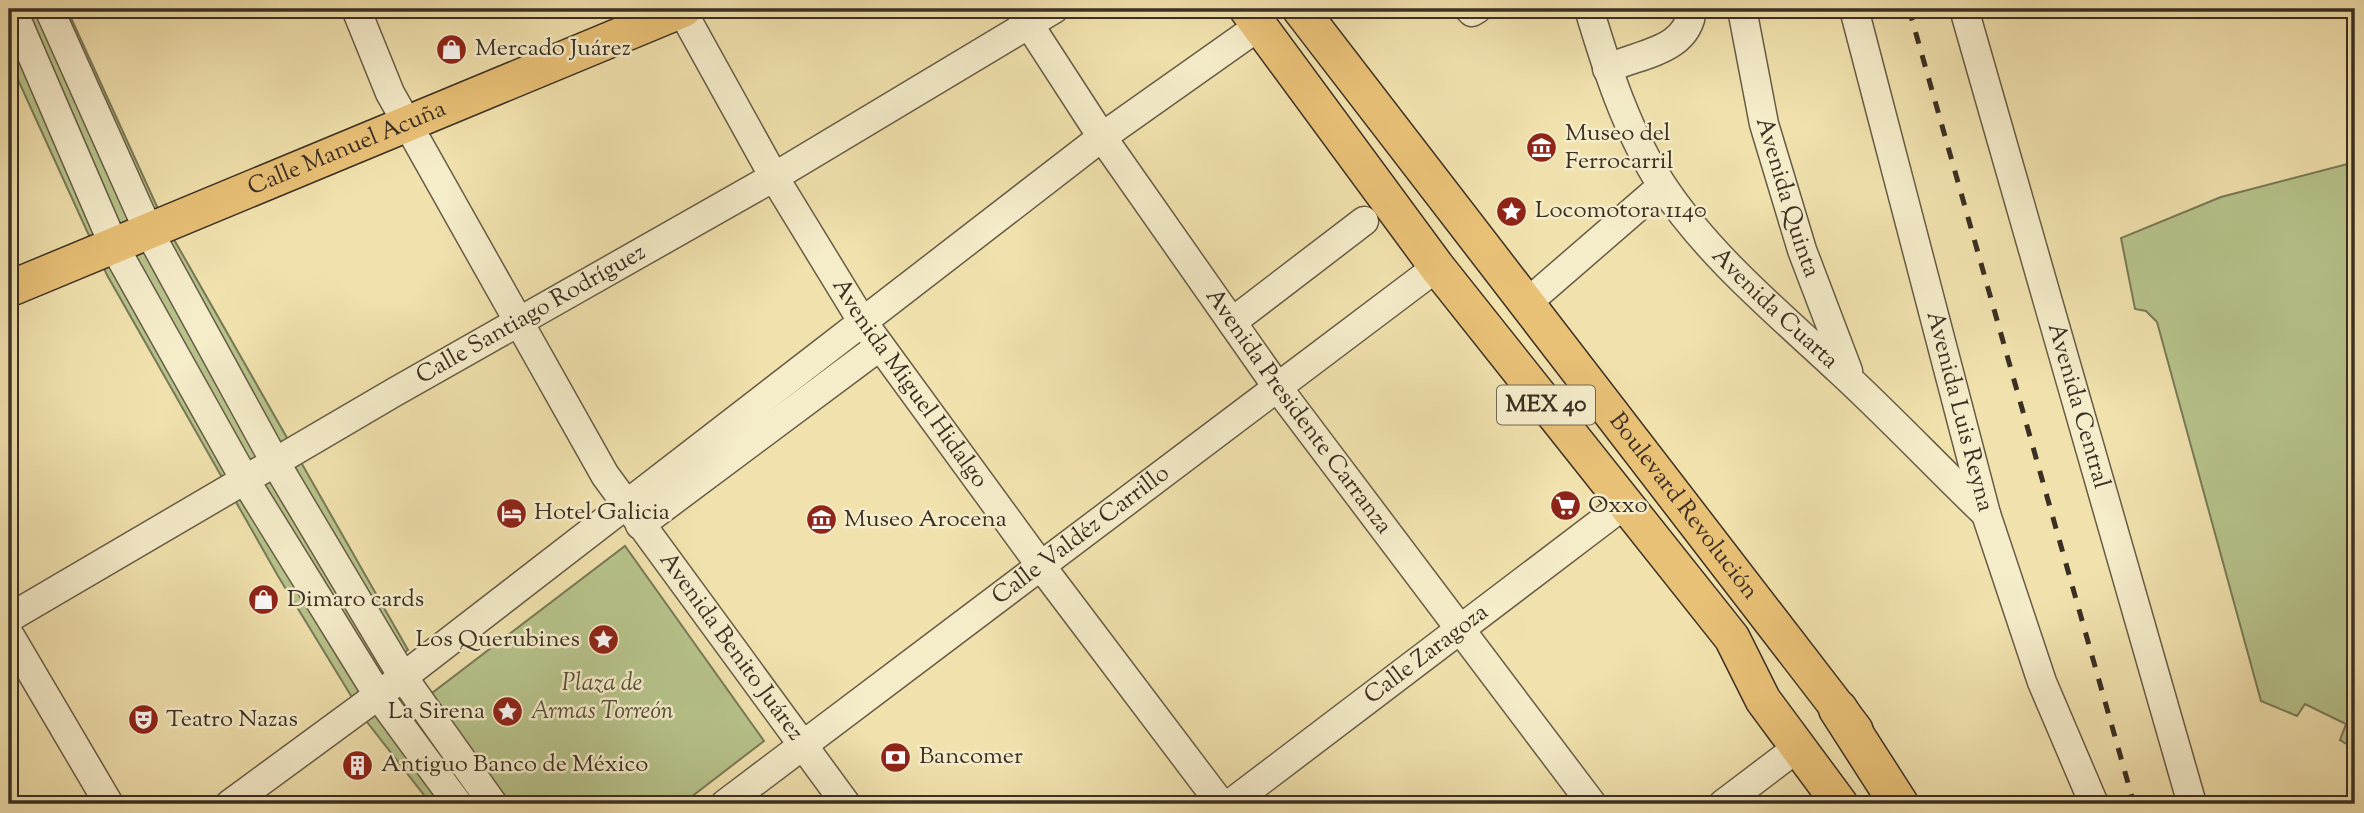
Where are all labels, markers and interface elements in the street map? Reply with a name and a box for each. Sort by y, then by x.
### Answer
shop icon: Mercado Juárez [435,32,469,66]
place label: Mercado Juárez [475,32,631,66]
street label: Calle Manuel Acuña [243,93,451,205]
street label: Avenida Quinta [1746,113,1828,282]
place label: Museo del Ferrocarril [1565,117,1674,179]
museum icon: Museo del Ferrocarril [1525,131,1559,165]
place icon: Locomotora 1140 [1495,194,1529,228]
place label: Locomotora 1140 [1535,194,1707,228]
street label: Calle Santiago Rodríguez [410,236,652,393]
street label: Avenida Cuarta [1703,240,1846,378]
street label: Avenida Miguel Hidalgo [823,272,996,495]
street label: Avenida Presidente Carranza [1196,282,1400,542]
street label: Avenida Luis Reyna [1917,307,2002,516]
street label: Avenida Central [2038,319,2118,493]
road number: MEX 40 [1497,386,1595,424]
street label: Boulevard Revolución [1600,406,1766,607]
street label: Calle Valdéz Carrillo [985,457,1177,614]
supermarket icon: Oxxo [1548,489,1582,523]
place label: Oxxo [1588,489,1648,523]
hotel icon: Hotel Galicia [494,496,528,530]
place label: Hotel Galicia [534,496,670,530]
museum icon: Museo Arocena [804,503,838,537]
place label: Museo Arocena [844,503,1007,537]
street label: Avenida Benito Juárez [650,545,811,748]
shop icon: Dimaro cards [247,583,281,617]
place label: Dimaro cards [287,583,424,617]
street label: Calle Zaragoza [1357,596,1496,713]
place label: Los Querubines [416,623,580,657]
place icon: Los Querubines [586,623,620,657]
park label: Plaza de Armas Torreón [531,667,674,729]
place label: La Sirena [388,695,485,729]
place icon: La Sirena [491,695,525,729]
theatre icon: Teatro Nazas [126,703,160,737]
place label: Teatro Nazas [166,703,298,737]
bank icon: Bancomer [879,740,913,774]
place label: Bancomer [919,740,1023,774]
building icon: Antiguo Banco de México [341,748,375,782]
place label: Antiguo Banco de México [381,748,648,782]

